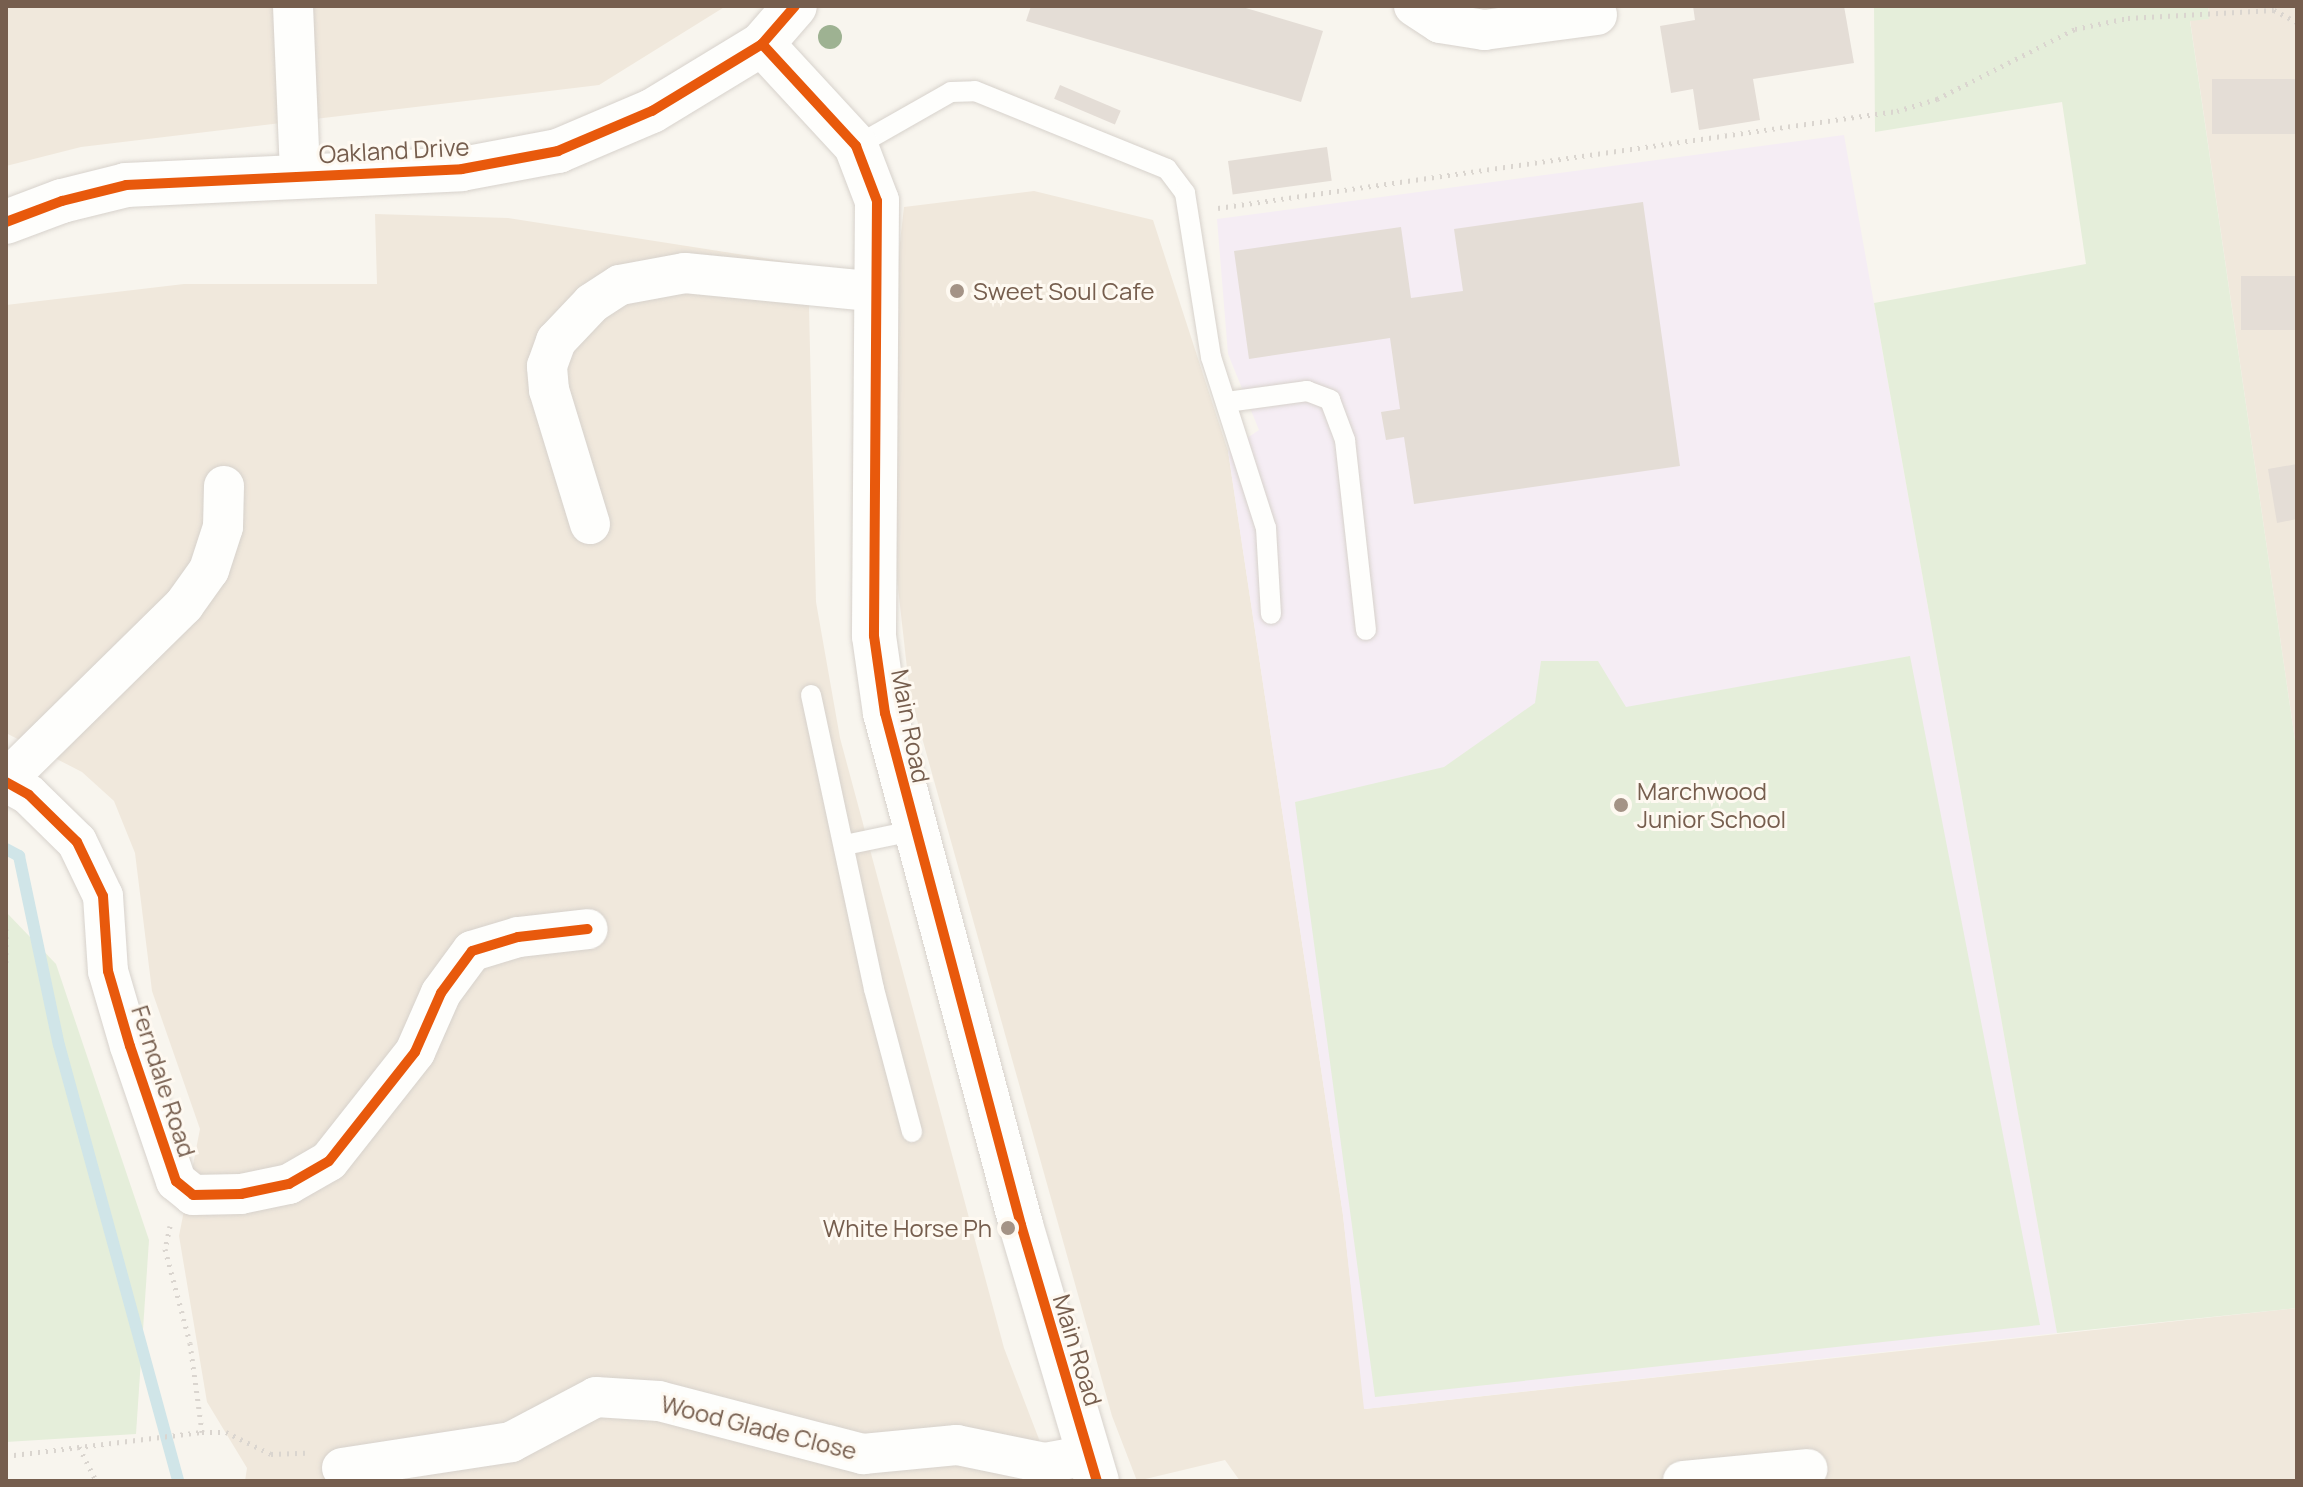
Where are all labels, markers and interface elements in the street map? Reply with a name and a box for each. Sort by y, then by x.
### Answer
street label: Oakland Drive [318,132,470,168]
place label: Sweet Soul Cafe [973,277,1154,305]
marker: Sweet Soul Cafe [948,282,966,300]
street label: Main Road [886,667,936,785]
place label: Marchwood Junior School [1637,777,1786,833]
marker: Marchwood Junior School [1612,796,1630,814]
street label: Ferndale Road [126,1002,202,1160]
place label: White Horse Ph [823,1214,992,1242]
marker: White Horse Ph [999,1219,1017,1237]
street label: Main Road [1047,1291,1109,1409]
street label: Wood Glade Close [658,1389,860,1465]

